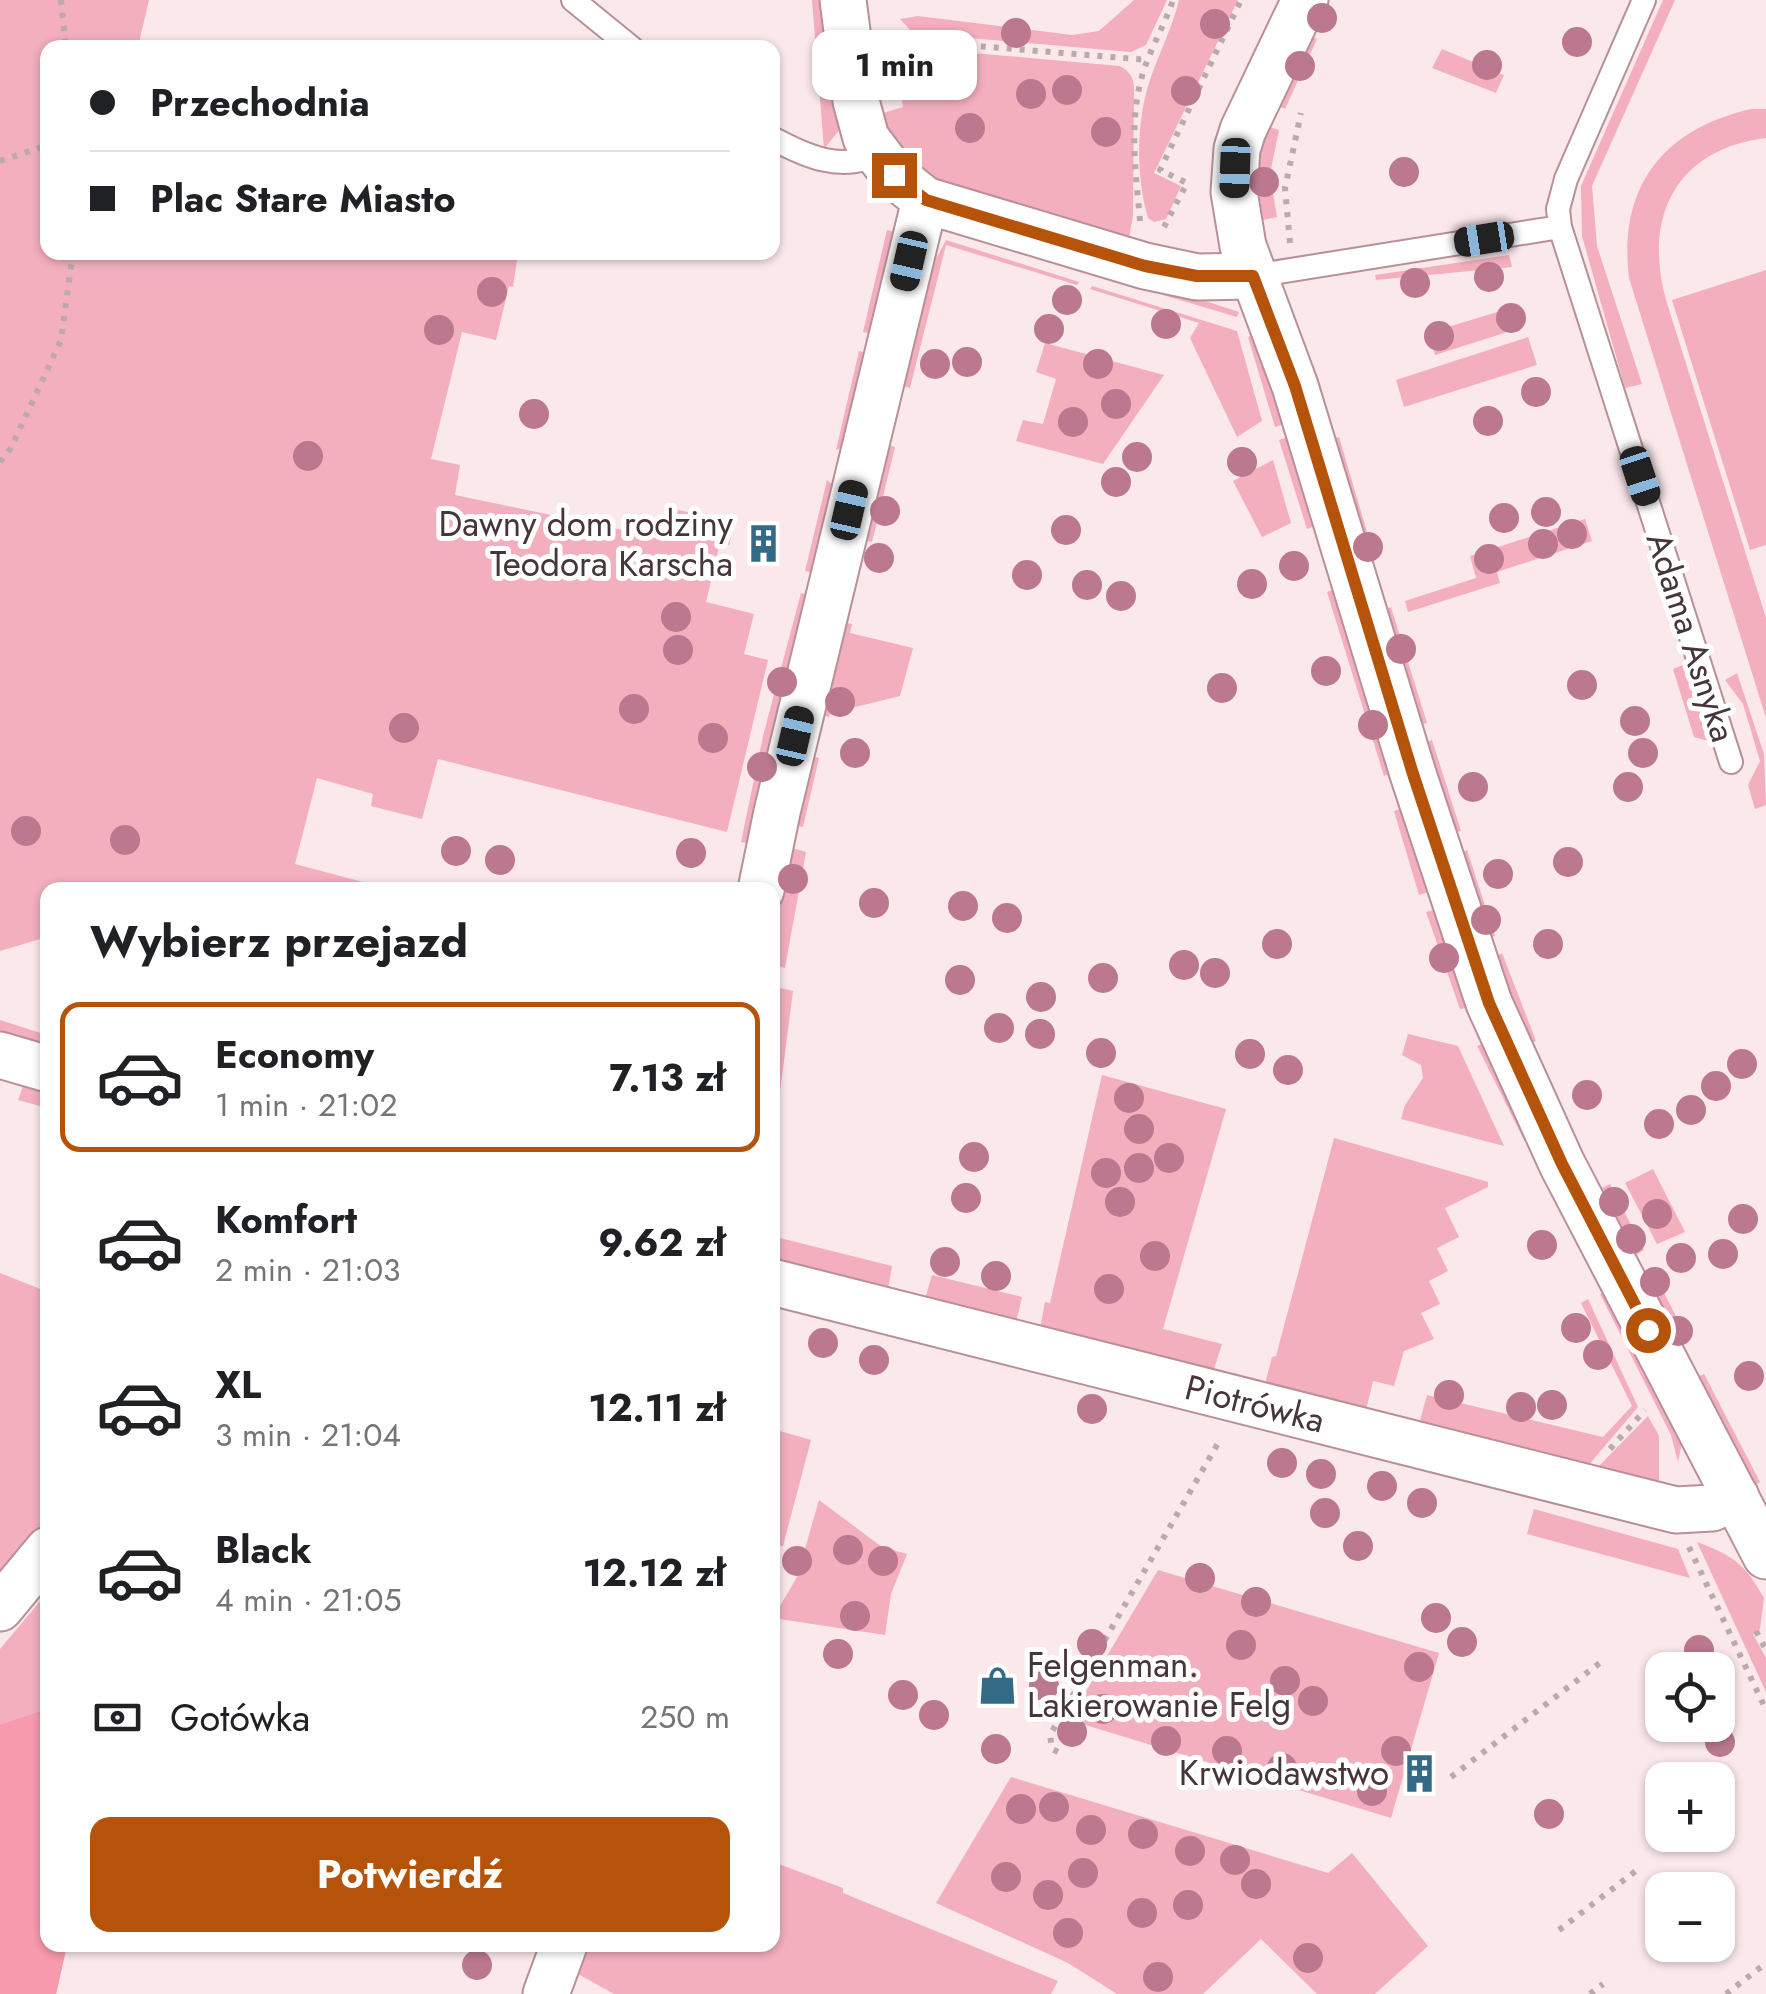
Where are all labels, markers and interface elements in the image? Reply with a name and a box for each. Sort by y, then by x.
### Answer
callout: 1 min [812,30,976,100]
text: 1 min [855,42,934,88]
text: Przechodnia [150,75,370,130]
car [1219,137,1251,199]
route end [872,153,917,198]
text: Plac Stare Miasto [150,171,456,226]
car [1452,219,1516,259]
car [888,228,930,294]
car [1616,443,1664,509]
car [828,477,870,543]
place label: Dawny dom rodziny Teodora Karscha [438,499,734,589]
building icon: Dawny dom rodziny Teodora Karscha [742,523,784,565]
street label: Adama Asnyka [1634,526,1748,748]
car [774,703,816,769]
text: Wybierz przejazd [90,909,468,974]
text: Economy [215,1027,374,1082]
icon: car [95,1032,185,1122]
text: 7.13 zł [609,1050,725,1105]
text: 1 min · 21:02 [215,1082,398,1128]
text: Komfort [215,1192,357,1247]
icon: car [95,1197,185,1287]
text: 9.62 zł [598,1215,725,1270]
text: 2 min · 21:03 [215,1247,401,1293]
route start [1626,1308,1671,1353]
text: XL [215,1357,261,1412]
icon: car [95,1362,185,1452]
street label: Piotrówka [1180,1362,1330,1445]
text: 12.11 zł [588,1380,725,1435]
text: 3 min · 21:04 [215,1412,401,1458]
text: Black [215,1522,312,1577]
icon: car [95,1527,185,1617]
text: 12.12 zł [583,1545,725,1600]
text: 4 min · 21:05 [215,1577,402,1623]
place label: Felgenman. Lakierowanie Felg [1027,1640,1291,1730]
map controls [1645,1652,1735,1962]
button: locate [1645,1652,1735,1742]
shop icon: Felgenman. Lakierowanie Felg [976,1664,1018,1706]
icon: cash [90,1690,145,1745]
text: Gotówka [170,1690,310,1745]
text: 250 m [640,1694,730,1740]
place label: Krwiodawstwo [1179,1748,1389,1798]
building icon: Krwiodawstwo [1398,1752,1440,1794]
button: + [1645,1762,1735,1852]
button: Potwierdź [90,1817,730,1932]
button: − [1645,1872,1735,1962]

